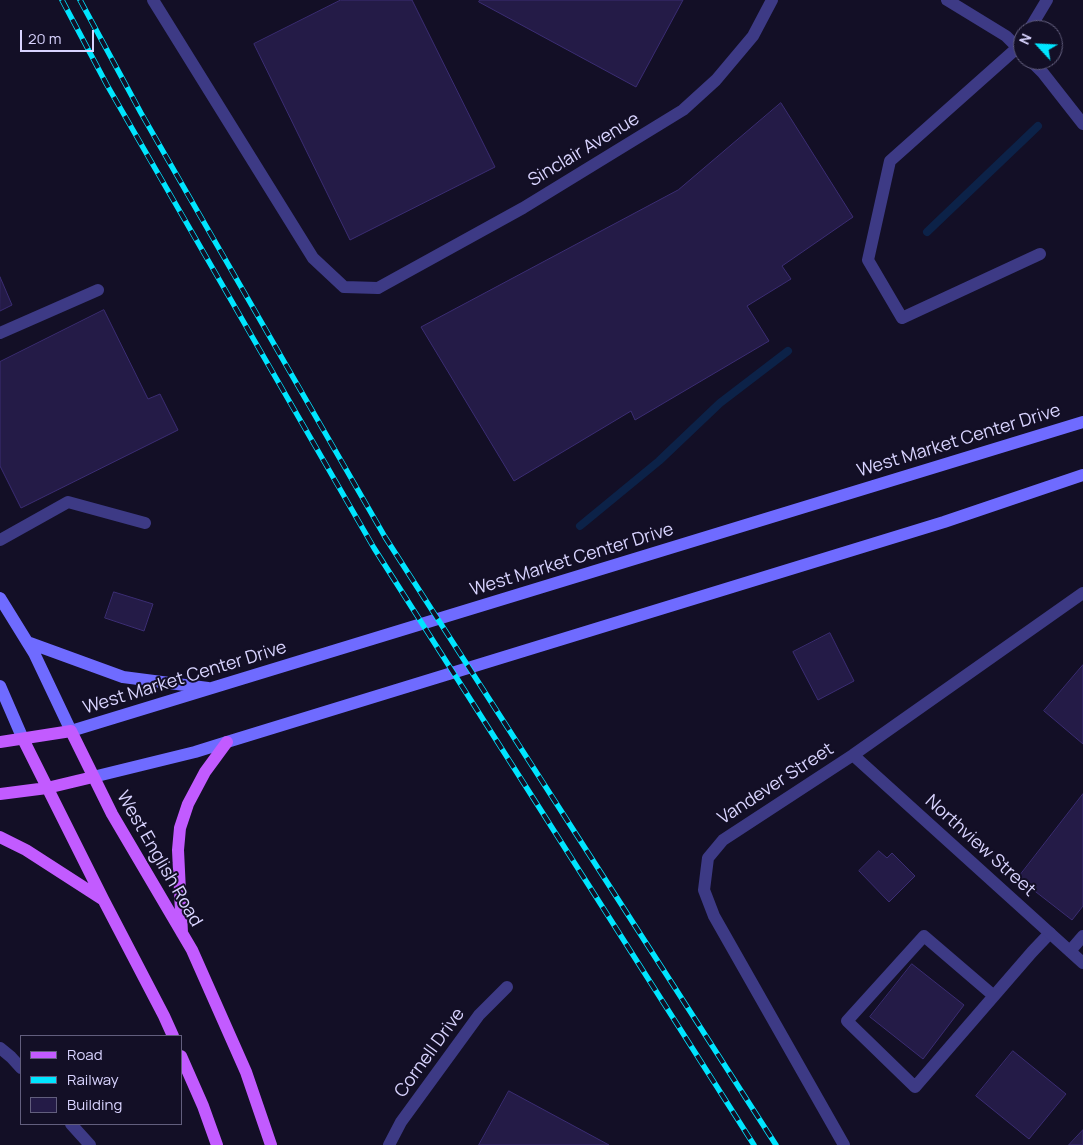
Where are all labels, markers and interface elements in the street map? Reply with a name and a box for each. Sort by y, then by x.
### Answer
scale bar [22,20,96,52]
north arrow [1013,20,1063,70]
text: 20 m [28,28,61,49]
text: N [1014,30,1036,47]
street label: Sinclair Avenue [525,108,643,192]
street label: West Market Center Drive [855,400,1063,482]
street label: West Market Center Drive [468,519,676,601]
street label: West Market Center Drive [81,637,289,719]
street label: Vandever Street [714,739,838,829]
street label: West English Road [111,787,207,931]
street label: Northview Street [920,791,1040,901]
street label: Cornell Drive [390,1004,470,1102]
legend [20,1035,182,1125]
text: Road [67,1044,103,1065]
text: Railway [67,1069,119,1090]
text: Building [67,1094,122,1115]

